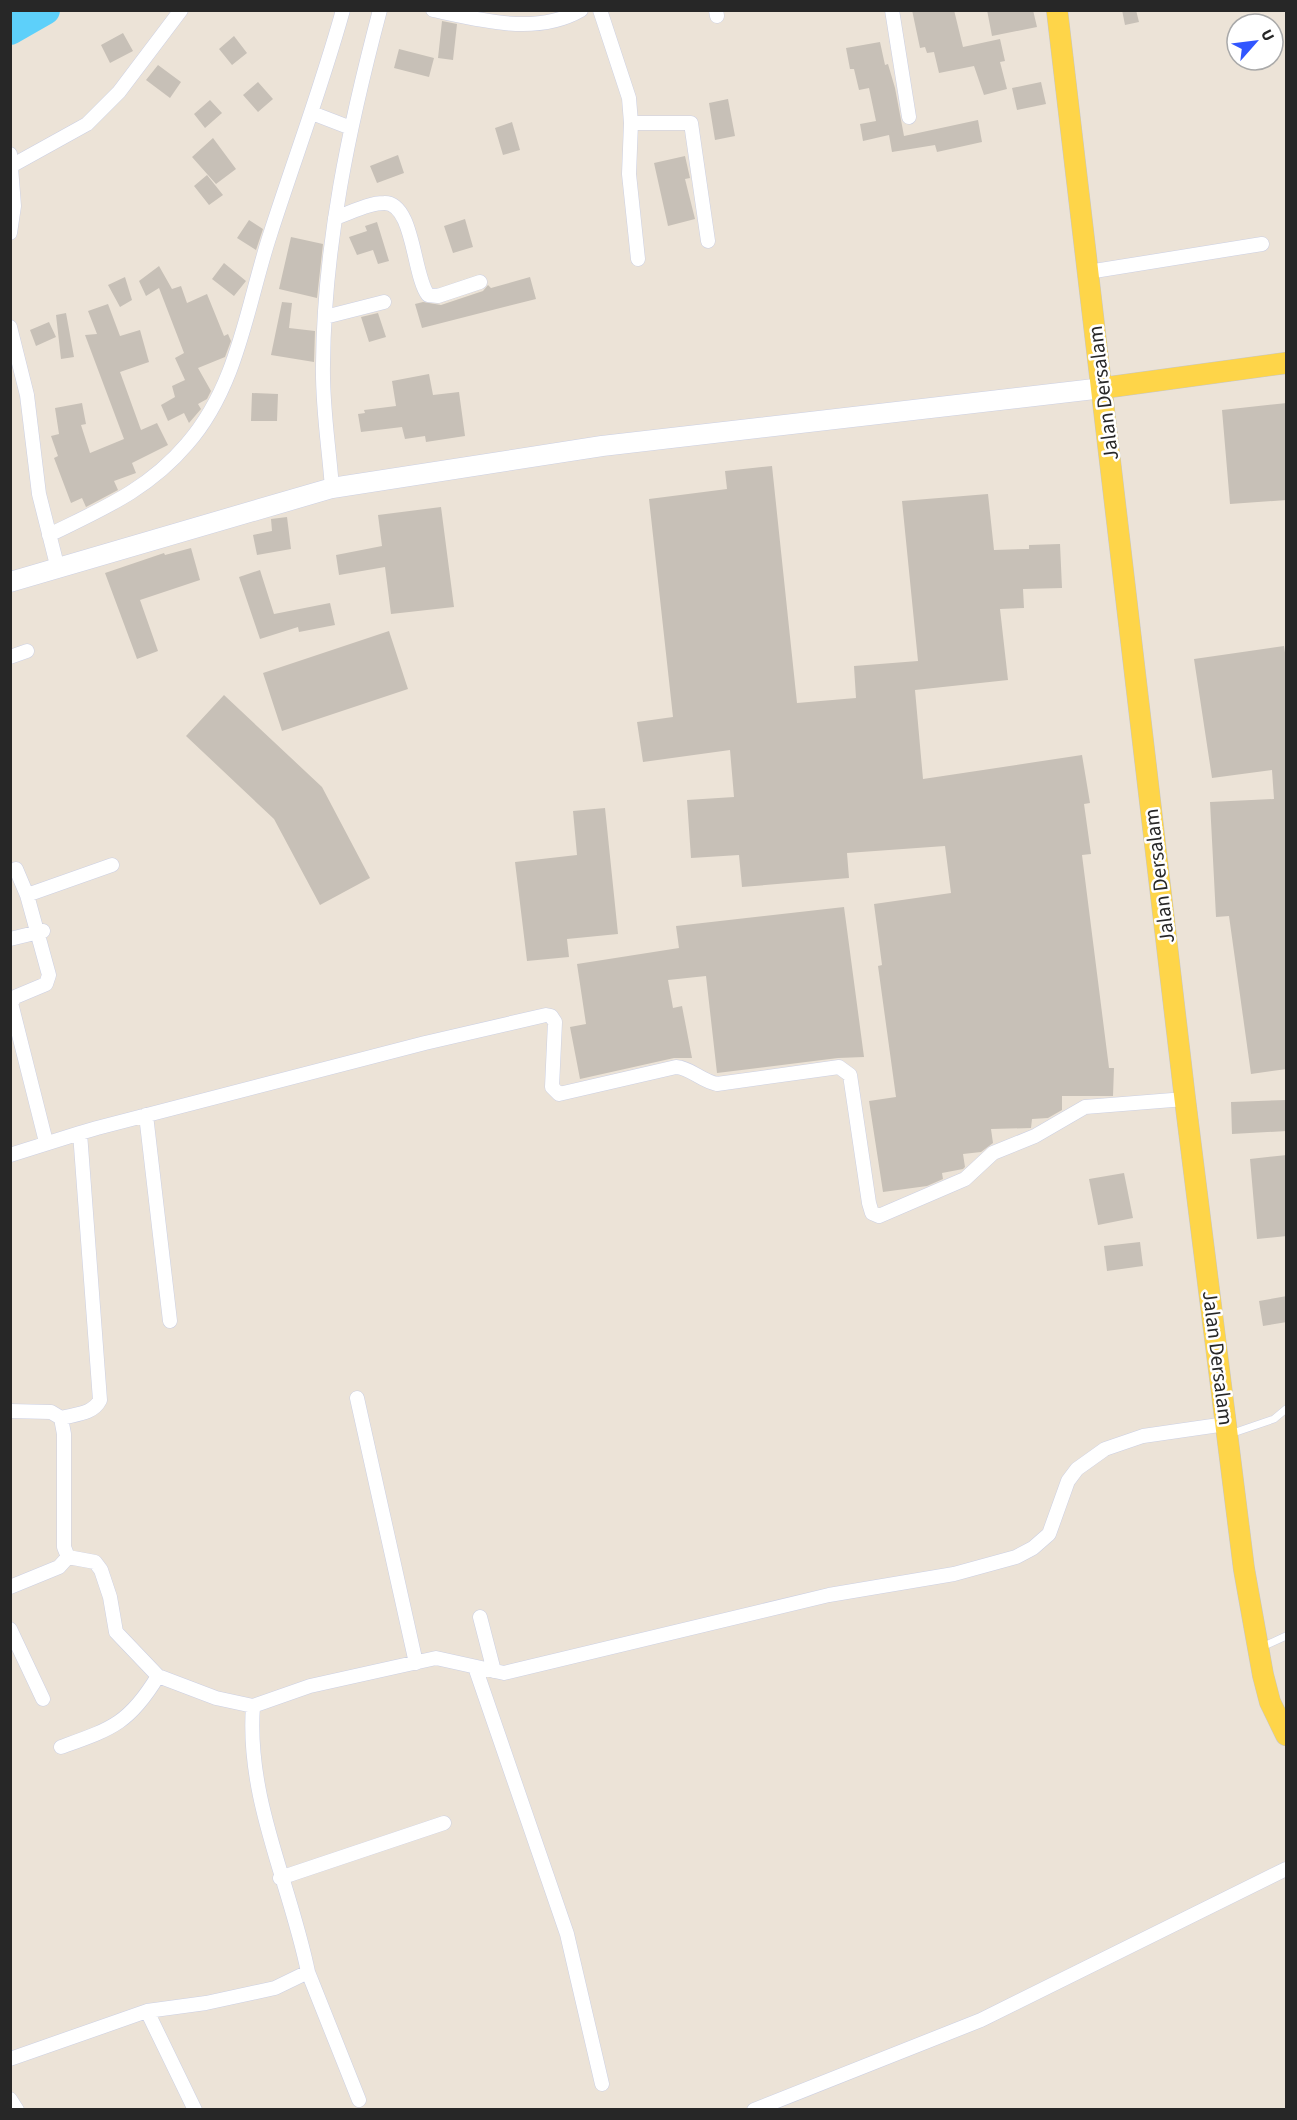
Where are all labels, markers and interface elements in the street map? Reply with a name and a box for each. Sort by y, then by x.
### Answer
north arrow [1225,12,1285,72]
text: U [1255,26,1280,45]
street label: Jalan Dersalam [1080,324,1126,462]
street label: Jalan Dersalam [1136,807,1182,945]
street label: Jalan Dersalam [1195,1289,1241,1427]

